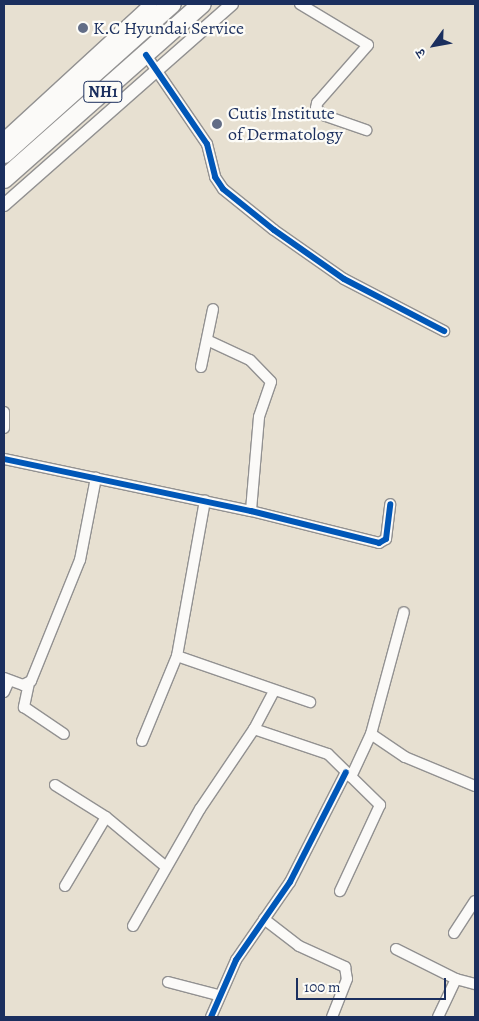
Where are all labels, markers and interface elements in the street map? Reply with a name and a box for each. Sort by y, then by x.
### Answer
place label: K.C Hyundai Service [93,17,244,39]
north arrow [409,20,459,70]
marker: K.C Hyundai Service [77,22,89,34]
text: उ [411,45,431,61]
road number: NH1 [83,78,123,105]
place label: Cutis Institute of Dermatology [228,103,343,146]
marker: Cutis Institute of Dermatology [210,117,224,131]
scale bar [299,968,449,1000]
text: 100 m [304,977,341,997]

